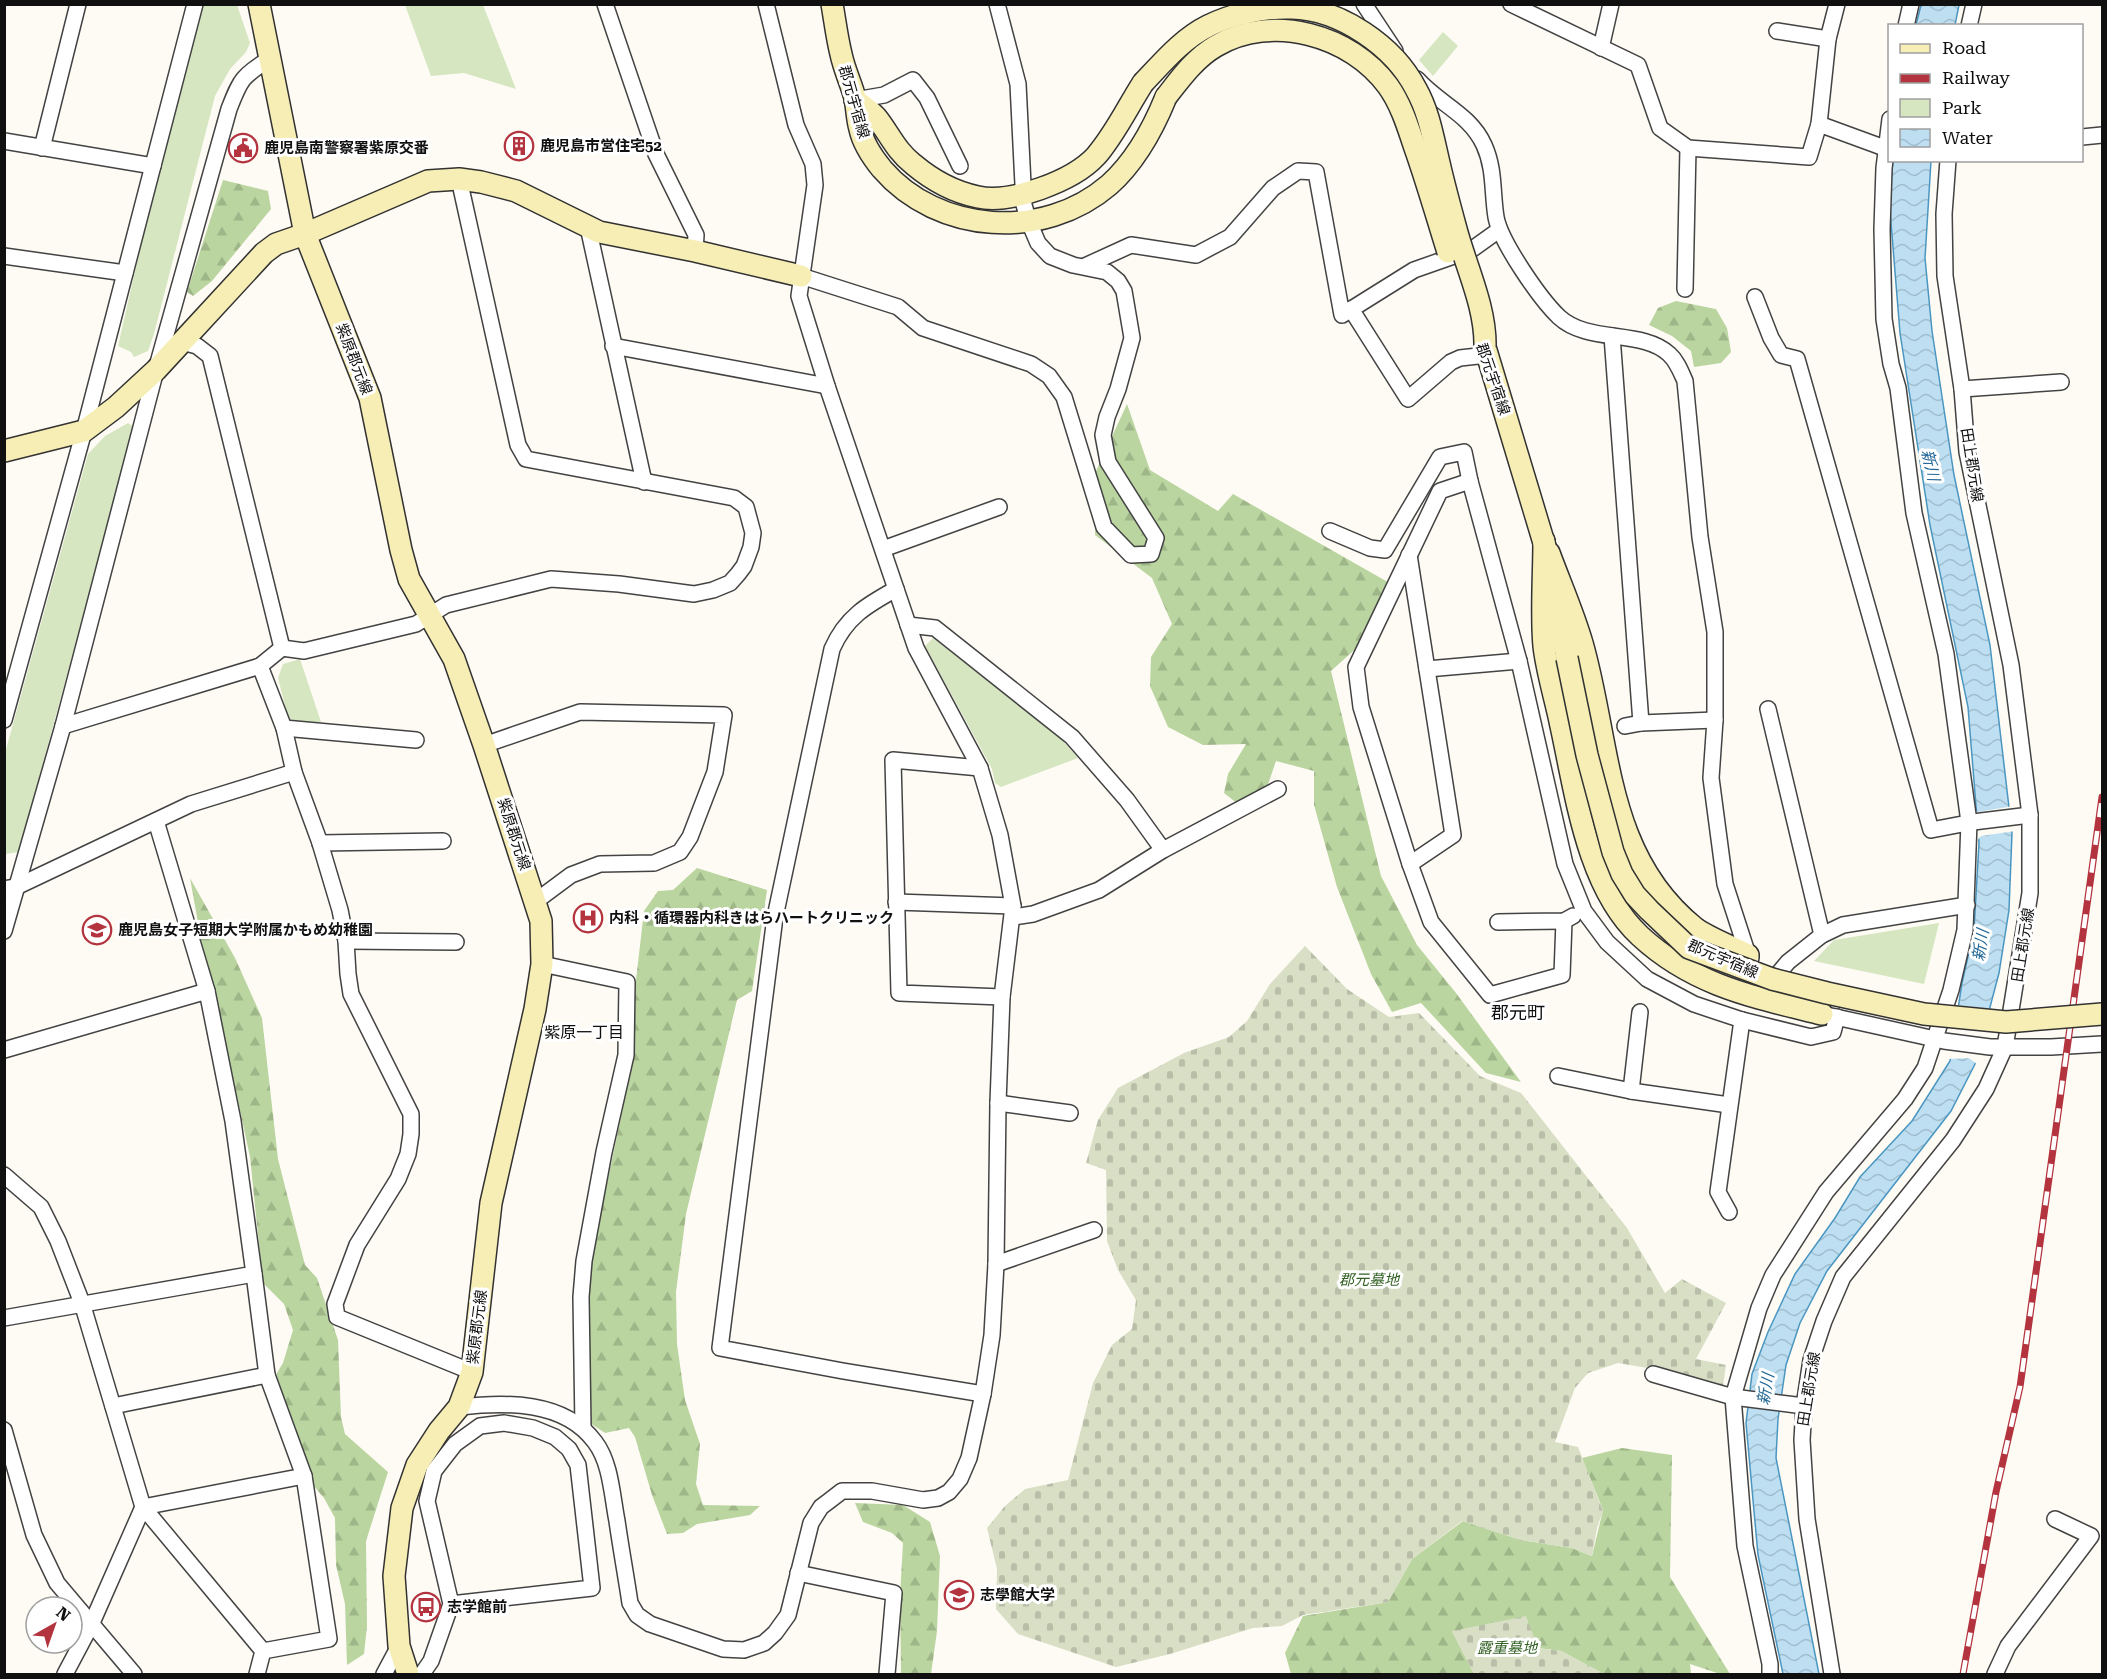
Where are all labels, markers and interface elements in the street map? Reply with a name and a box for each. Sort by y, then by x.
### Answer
legend [1888,24,2083,162]
text: Road [1942,37,1987,58]
street label: 郡元宇宿線 [835,63,873,141]
text: Railway [1942,67,2010,88]
text: Park [1942,97,1982,118]
text: Water [1942,127,1993,148]
building icon: 鹿児島市営住宅52 [503,130,535,162]
public building icon: 鹿児島南警察署紫原交番 [227,132,259,164]
place label: 鹿児島市営住宅52 [540,137,662,155]
place label: 鹿児島南警察署紫原交番 [264,139,429,157]
street label: 紫原郡元線 [332,321,376,397]
street label: 郡元宇宿線 [1472,341,1514,417]
street label: 田上郡元線 [1957,427,1987,503]
water label: 新川 [1918,447,1944,485]
street label: 紫原郡元線 [494,796,534,872]
hospital icon: 内科・循環器内科きはらハートクリニック [572,902,604,934]
street label: 田上郡元線 [2008,907,2038,983]
place label: 内科・循環器内科きはらハートクリニック [609,909,894,927]
school or university icon: 鹿児島女子短期大学附属かもめ幼稚園 [81,914,113,946]
place label: 鹿児島女子短期大学附属かもめ幼稚園 [118,921,373,939]
water label: 新川 [1969,926,1993,962]
street label: 郡元宇宿線 [1685,936,1761,982]
district label: 郡元町 [1491,1002,1545,1023]
district label: 紫原一丁目 [544,1023,624,1042]
park label: 郡元墓地 [1339,1271,1401,1289]
street label: 紫原郡元線 [463,1289,491,1365]
street label: 田上郡元線 [1794,1351,1824,1427]
water label: 新川 [1753,1370,1778,1407]
school or university icon: 志學館大学 [943,1579,975,1611]
place label: 志學館大学 [980,1586,1055,1604]
bus stop icon: 志学館前 [410,1591,442,1623]
north arrow [24,1595,84,1655]
place label: 志学館前 [447,1598,507,1616]
text: N [52,1603,74,1625]
park label: 露重墓地 [1477,1639,1539,1657]

